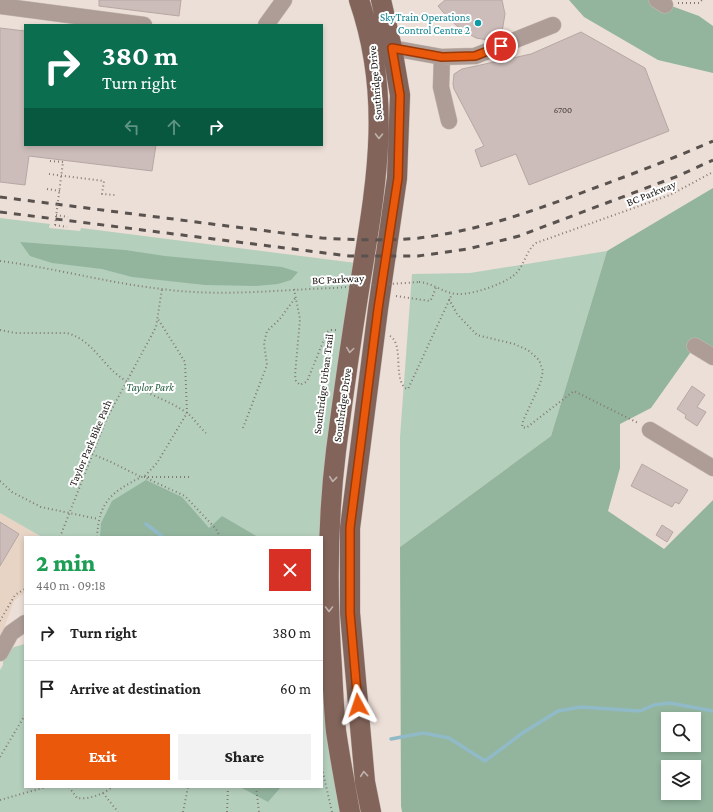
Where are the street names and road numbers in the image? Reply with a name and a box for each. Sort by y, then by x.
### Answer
street label: Southridge Drive [366,45,385,121]
street label: BC Parkway [625,177,679,209]
street label: BC Parkway [312,272,365,287]
street label: Southridge Urban Trail [311,333,336,435]
street label: Southridge Drive [331,367,354,443]
street label: Taylor Park Bike Path [66,398,115,488]

